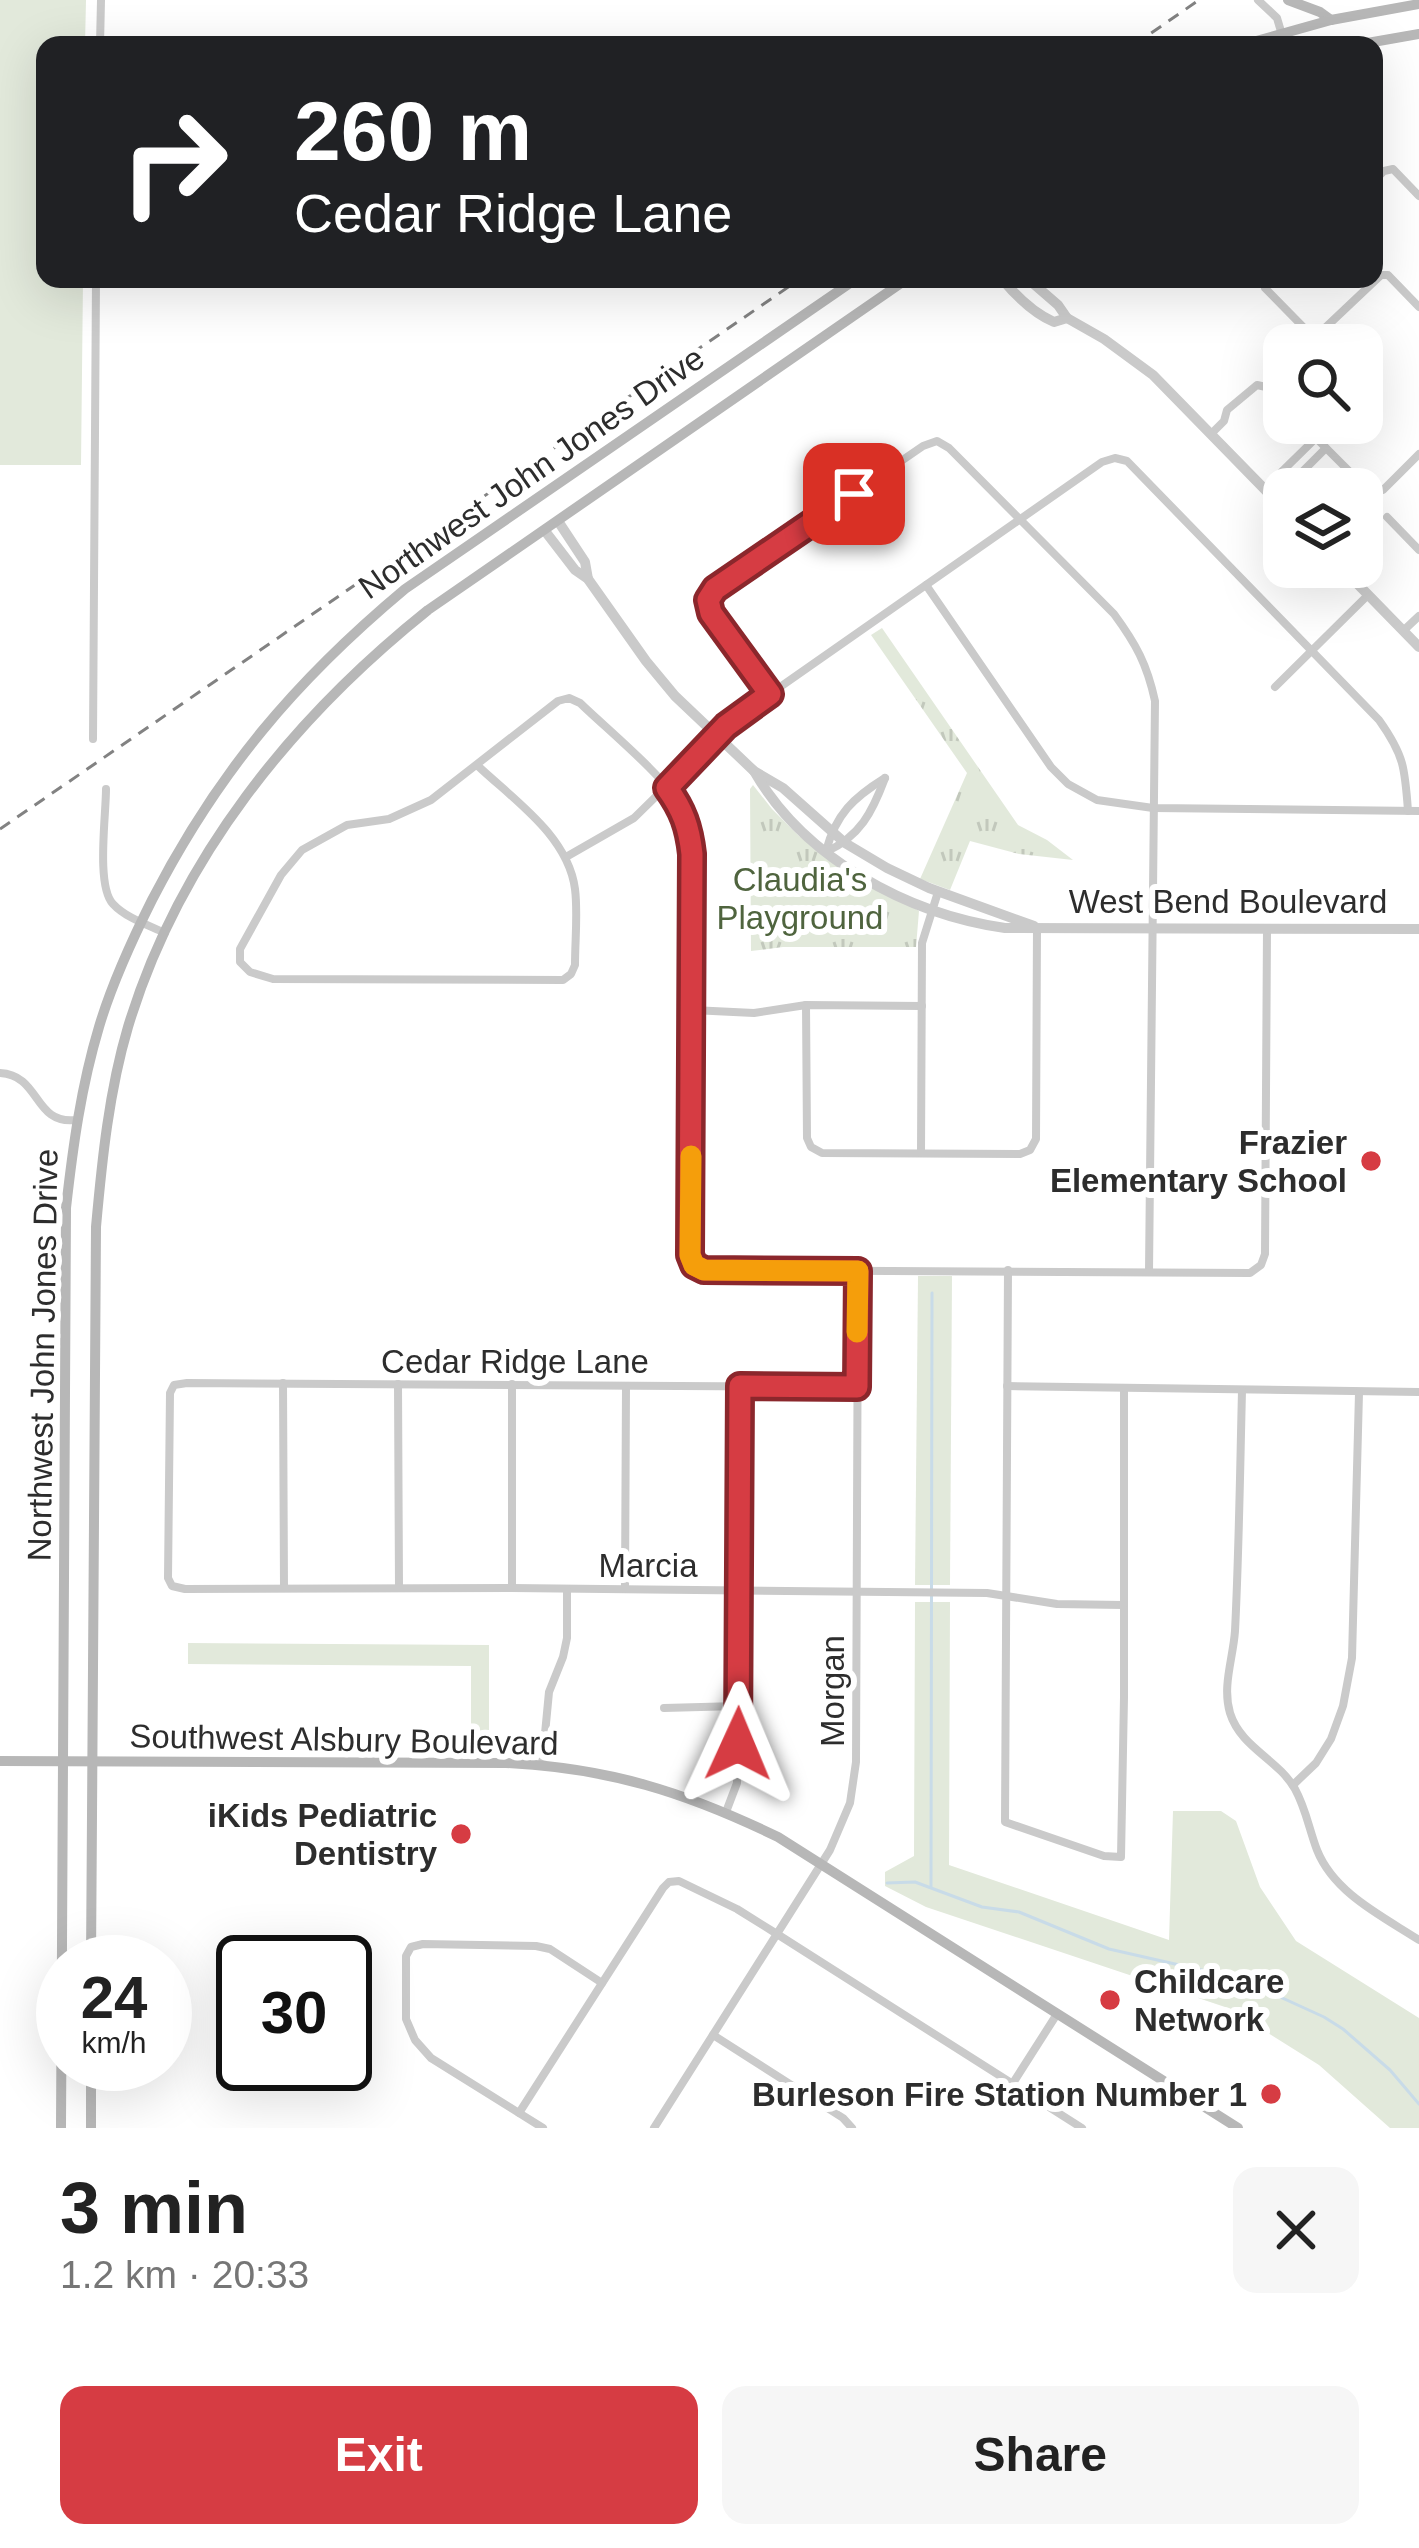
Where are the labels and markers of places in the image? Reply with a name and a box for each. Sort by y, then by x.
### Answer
pin [803,443,905,545]
place label: Frazier Elementary School [1050,1124,1347,1199]
marker: Frazier Elementary School [1358,1148,1384,1174]
place label: iKids Pediatric Dentistry [208,1797,438,1872]
marker: iKids Pediatric Dentistry [448,1821,474,1847]
place label: Childcare Network [1134,1963,1284,2038]
marker: Childcare Network [1097,1987,1123,2013]
place label: Burleson Fire Station Number 1 [752,2076,1247,2113]
marker: Burleson Fire Station Number 1 [1258,2081,1284,2107]

